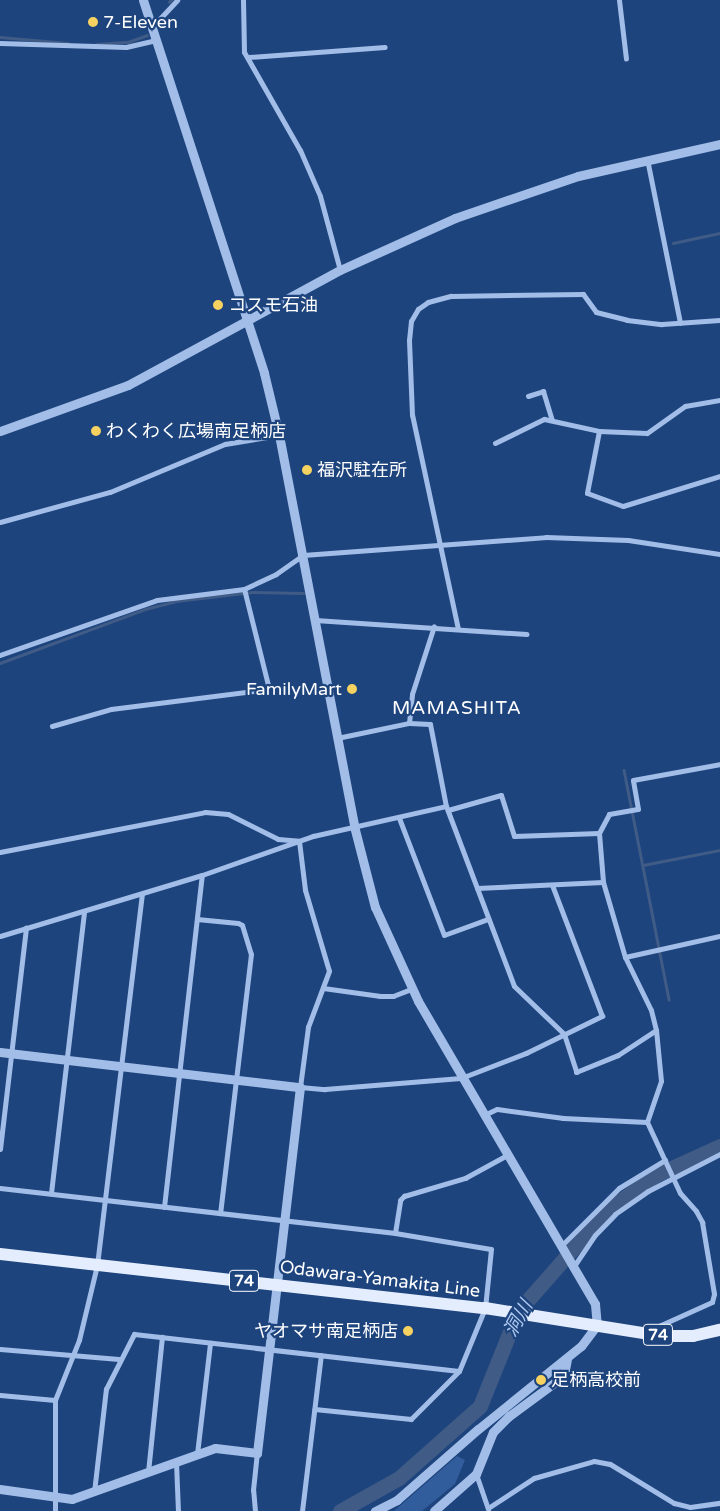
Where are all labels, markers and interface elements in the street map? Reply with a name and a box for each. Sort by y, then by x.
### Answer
place label: 7-Eleven [103,11,178,33]
marker: 7-Eleven [87,16,99,28]
place label: コスモ石油 [228,294,318,316]
marker: コスモ石油 [212,299,224,311]
place label: わくわく広場南足柄店 [106,420,286,442]
marker: わくわく広場南足柄店 [90,425,102,437]
place label: 福沢駐在所 [317,459,407,481]
marker: 福沢駐在所 [301,464,313,476]
place label: FamilyMart [246,678,342,700]
marker: FamilyMart [346,683,358,695]
district label: MAMASHITA [391,698,523,720]
street label: Odawara-Yamakita Line [279,1256,481,1302]
road number: 74 [228,1268,260,1294]
water label: 洞川 [500,1297,538,1341]
place label: ヤオマサ南足柄店 [254,1320,398,1342]
road number: 74 [642,1322,674,1348]
marker: ヤオマサ南足柄店 [402,1325,414,1337]
place label: 足柄高校前 [551,1369,641,1391]
marker: 足柄高校前 [535,1374,547,1386]

